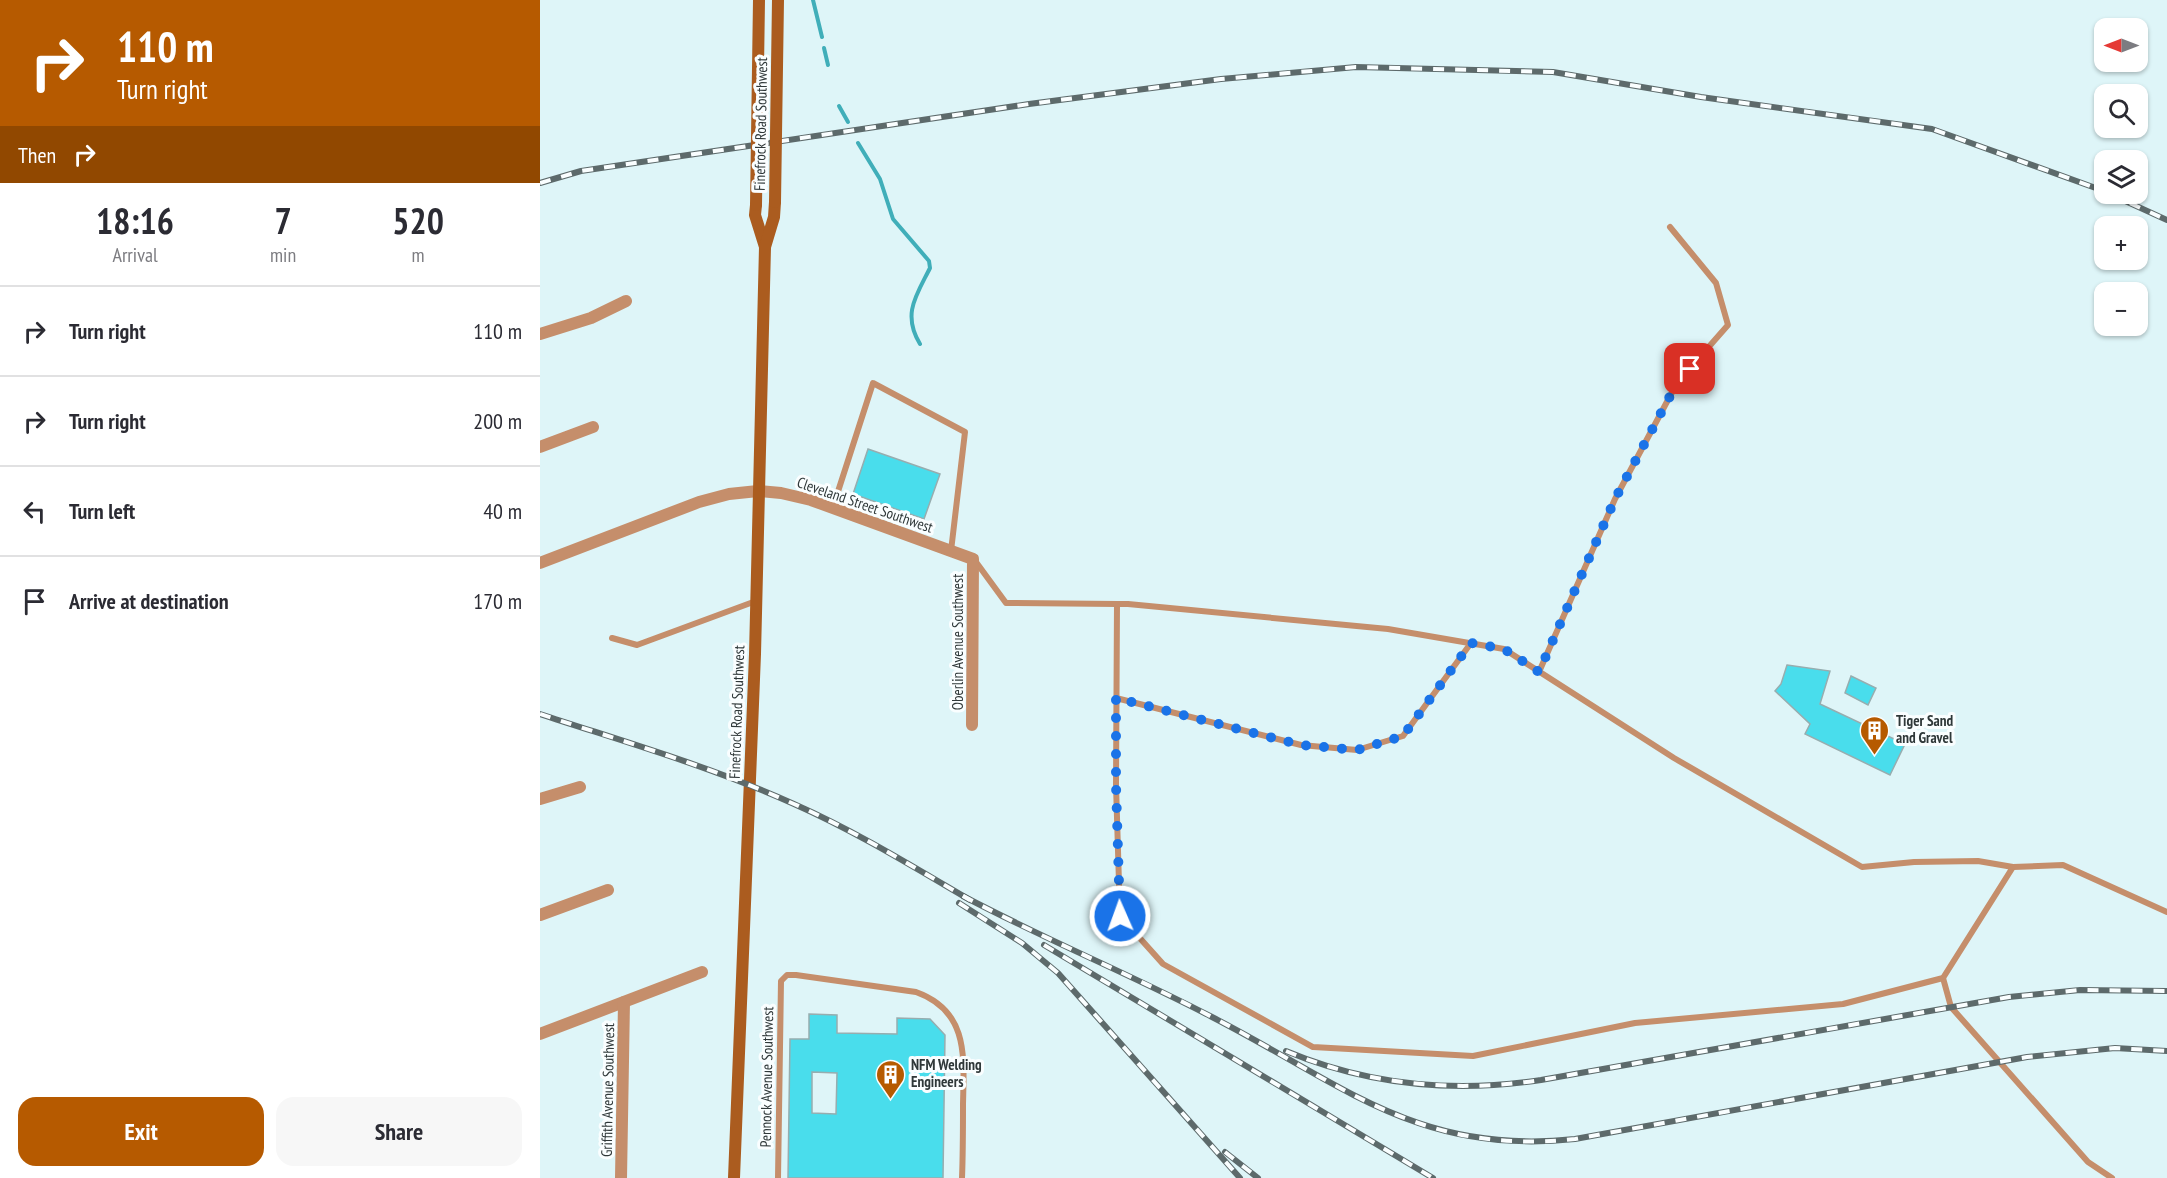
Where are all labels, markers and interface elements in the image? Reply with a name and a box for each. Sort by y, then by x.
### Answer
north arrow [2094,18,2148,72]
map controls [2094,18,2148,336]
text: 110 m [117,19,214,74]
icon: right [18,24,96,102]
street label: Finefrock Road Southwest [750,57,771,191]
text: Turn right [117,72,208,106]
button: search [2094,84,2148,138]
icon: right [68,138,101,171]
text: Then [18,141,56,169]
button: layers [2094,150,2148,204]
text: 18:16 [96,197,174,244]
text: 7 [274,197,292,244]
text: 520 [392,197,444,244]
button: + [2094,216,2148,270]
text: Arrival [112,242,158,268]
text: min [270,242,296,268]
text: m [412,242,425,268]
button: − [2094,282,2148,336]
icon: right [18,315,51,348]
text: Turn right [69,317,146,345]
text: 110 m [473,317,522,345]
pin [1664,343,1715,394]
icon: arrive [1673,352,1706,385]
icon: right [18,405,51,438]
text: Turn right [69,407,146,435]
text: 200 m [473,407,522,435]
street label: Cleveland Street Southwest [795,472,936,537]
icon: left [18,495,51,528]
text: Turn left [69,497,135,525]
text: 40 m [483,497,522,525]
street label: Oberlin Avenue Southwest [948,574,967,710]
icon: arrive [18,585,51,618]
text: Arrive at destination [69,587,229,615]
text: 170 m [473,587,522,615]
street label: Finefrock Road Southwest [725,645,748,779]
place label: Tiger Sand and Gravel [1896,711,1954,747]
building icon: Tiger Sand and Gravel [1859,714,1891,756]
position arrow [1088,884,1152,948]
street label: Pennock Avenue Southwest [756,1006,777,1148]
street label: Griffith Avenue Southwest [597,1023,618,1157]
place label: NFM Welding Engineers [911,1055,982,1091]
building icon: NFM Welding Engineers [874,1058,906,1100]
button: Exit [18,1097,264,1166]
button: Share [276,1097,522,1166]

